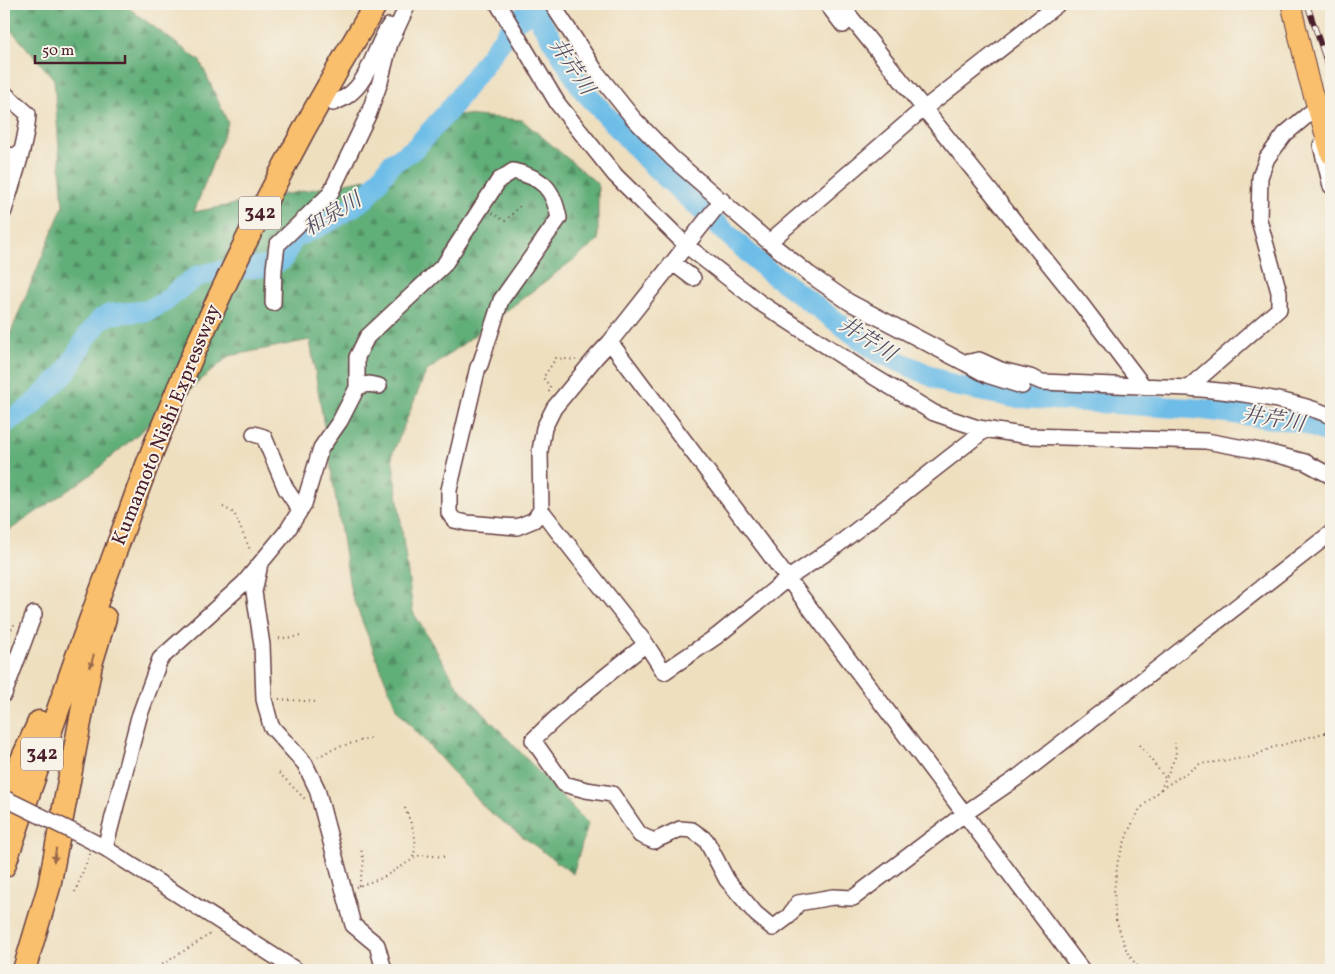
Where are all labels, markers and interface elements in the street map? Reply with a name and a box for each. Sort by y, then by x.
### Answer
scale bar [35,32,125,64]
water label: 井芹川 [541,33,602,103]
text: 50 m [42,41,74,62]
water label: 和泉川 [299,185,369,244]
road number: 342 [239,197,281,230]
street label: Kumamoto Nishi Expressway [106,300,228,550]
water label: 井芹川 [833,311,903,370]
water label: 井芹川 [1239,400,1309,440]
one-way arrow [88,654,96,669]
road number: 342 [21,738,63,771]
one-way arrow [50,848,58,864]

